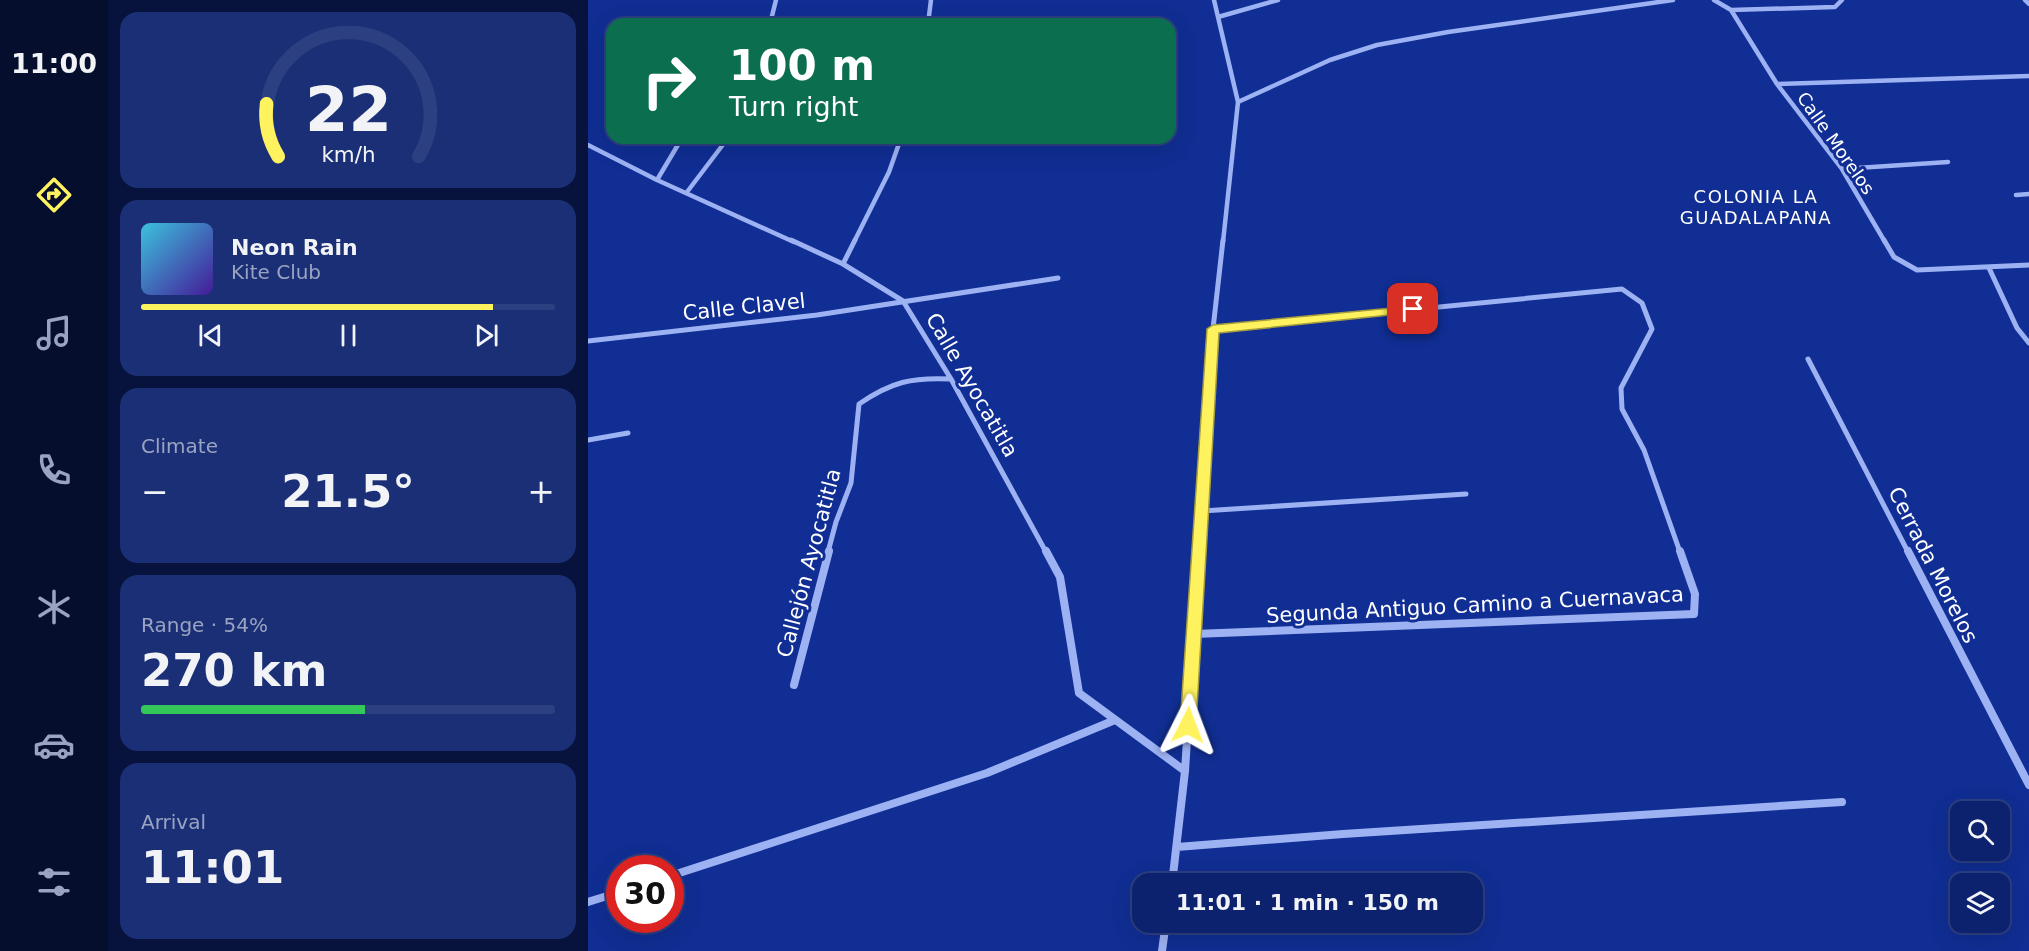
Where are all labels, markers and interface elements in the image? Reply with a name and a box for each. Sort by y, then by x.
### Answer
text: 100 m [729,41,875,90]
icon: right [630,42,708,120]
text: 11:00 [11,48,97,79]
text: 22 [305,73,391,146]
street label: Calle Morelos [1793,88,1879,198]
text: Turn right [729,91,858,122]
text: km/h [321,142,375,167]
icon: directions [33,174,75,216]
district label: COLONIA LA GUADALAPANA [1680,186,1832,228]
text: Neon Rain [231,235,358,260]
text: Kite Club [231,260,321,284]
pin [1387,283,1438,334]
street label: Calle Clavel [681,289,807,325]
icon: arrive [1396,292,1429,325]
street label: Calle Ayocatitla [921,309,1023,461]
icon: music [33,312,75,354]
icon: previous [194,319,227,352]
icon: pause [332,319,365,352]
icon: next [470,319,503,352]
text: Climate [141,434,218,458]
icon: phone [33,449,75,491]
text: 21.5° [281,465,415,518]
street label: Callejón Ayocatitla [772,466,846,660]
text: − [141,472,169,511]
text: + [527,472,555,511]
street label: Cerrada Morelos [1883,483,1983,647]
street label: Segunda Antiguo Camino a Cuernavaca [1266,582,1684,628]
icon: climate [33,586,75,628]
text: Range · 54% [141,613,268,637]
text: 270 km [141,644,327,697]
position arrow [1156,693,1220,757]
icon: car [33,724,75,766]
map controls [1950,801,2010,933]
button: search [1950,801,2010,861]
text: Arrival [141,810,206,834]
text: 11:01 [141,841,284,894]
speed limit sign: 30 [606,855,684,933]
icon: filters [33,861,75,903]
button: layers [1950,873,2010,933]
text: 11:01 · 1 min · 150 m [1176,890,1439,915]

